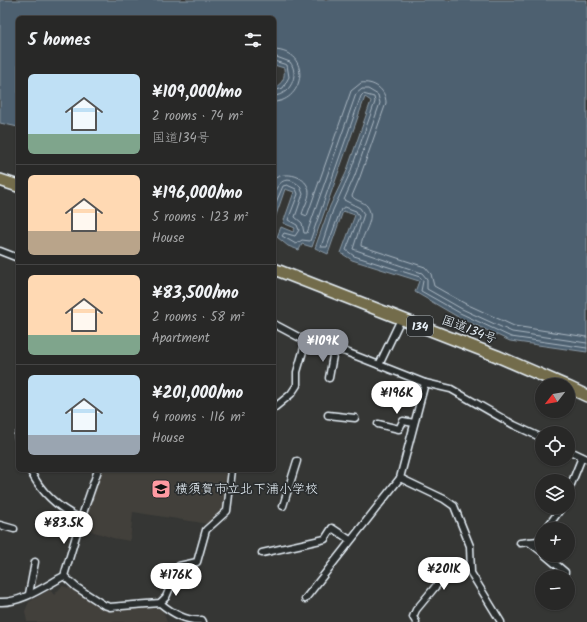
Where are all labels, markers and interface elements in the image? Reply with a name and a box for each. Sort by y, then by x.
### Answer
text: 5 homes [28,27,91,54]
icon: filters [242,29,264,51]
text: ¥109,000/mo [152,79,242,106]
icon: home [60,90,108,138]
text: 2 rooms · 74 m² [152,106,243,127]
text: 国道134号 [152,128,210,149]
text: ¥196,000/mo [152,180,243,207]
icon: home [60,191,108,239]
text: 5 rooms · 123 m² [152,207,248,228]
text: House [152,228,184,249]
text: ¥83,500/mo [152,280,239,307]
icon: home [60,291,108,339]
text: 2 rooms · 58 m² [152,307,245,328]
street label: 国道134号 [438,310,500,350]
road number: 134 [407,316,433,336]
text: Apartment [152,328,210,349]
pin: ¥109K [295,329,351,363]
text: ¥109K [307,331,340,352]
north arrow [535,378,575,418]
map controls [535,378,575,610]
text: ¥201,000/mo [152,380,243,407]
pin: ¥196K [369,381,425,415]
text: ¥196K [380,383,414,404]
icon: home [60,391,108,439]
text: 4 rooms · 116 m² [152,407,245,428]
button: locate [535,426,575,466]
text: House [152,428,184,449]
button: layers [535,474,575,514]
school or university icon: 横須賀市立北下浦小学校 [150,478,172,500]
place label: 横須賀市立北下浦小学校 [175,479,318,500]
pin: ¥83.5K [31,511,97,545]
text: ¥83.5K [44,513,84,534]
button: + [535,522,575,562]
pin: ¥201K [416,557,472,591]
text: ¥201K [427,559,461,580]
pin: ¥176K [148,563,204,597]
text: ¥176K [160,565,192,586]
button: − [535,570,575,610]

